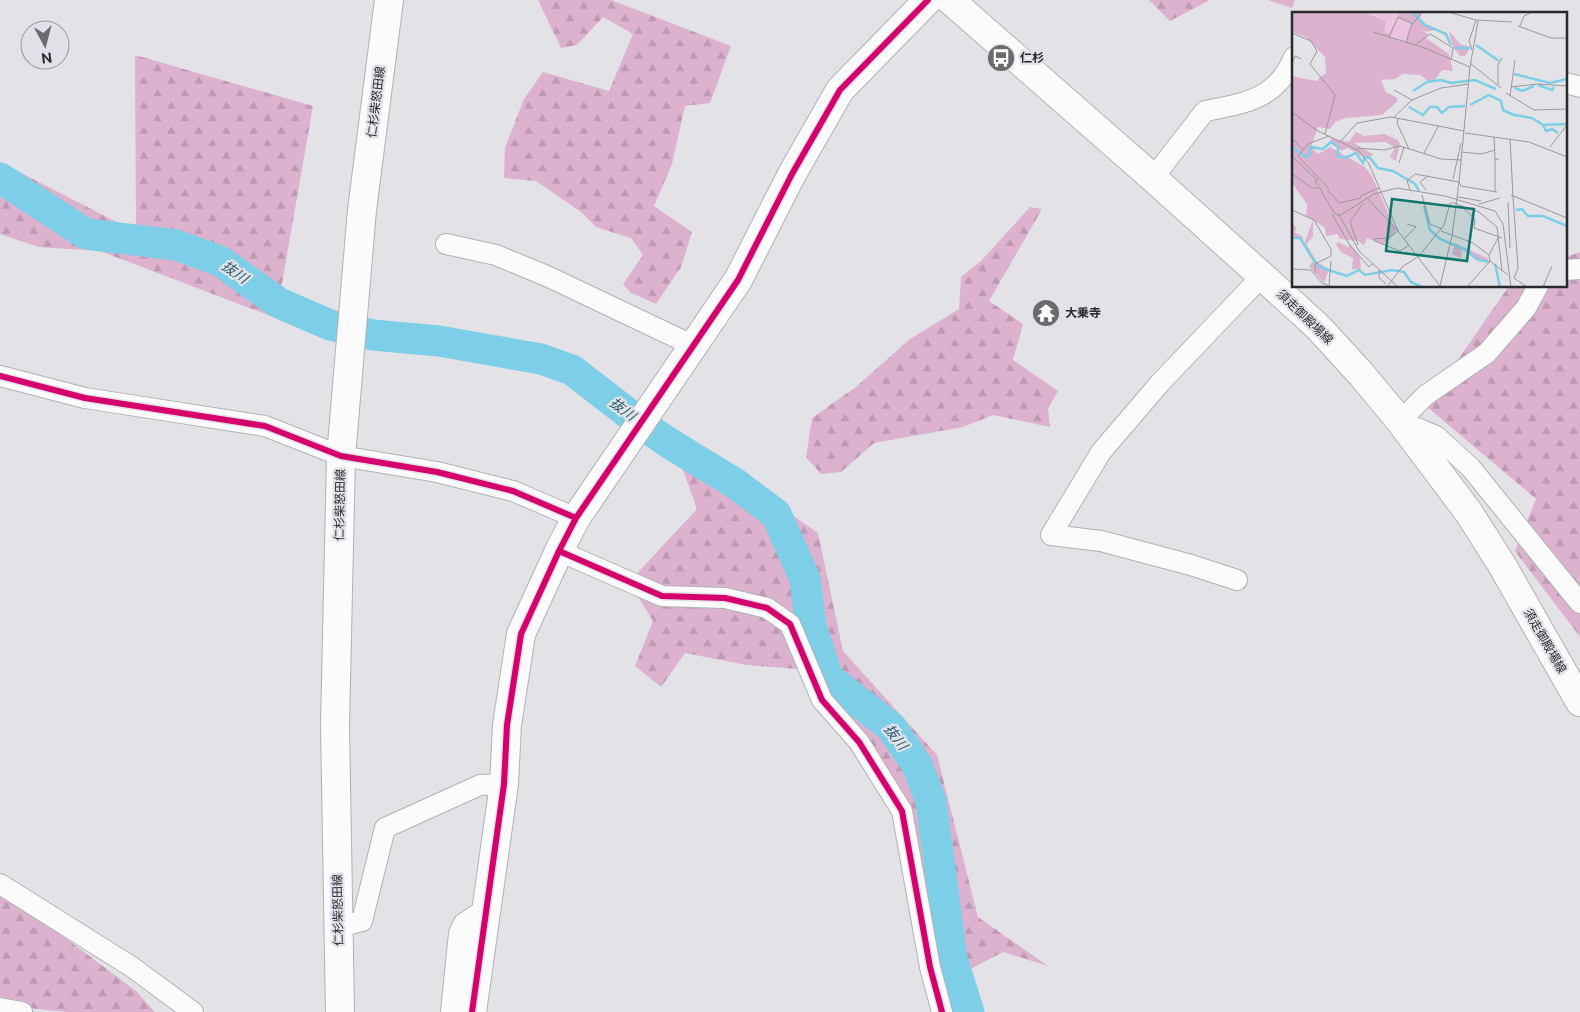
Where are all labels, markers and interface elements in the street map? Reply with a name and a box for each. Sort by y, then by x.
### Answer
inset map [1292,12,1568,288]
north arrow [20,20,70,70]
bus stop icon: 仁杉 [986,43,1016,73]
text: N [40,49,53,67]
place label: 仁杉 [1020,51,1044,65]
street label: 仁杉柴怒田線 [365,65,387,139]
water label: 抜川 [219,257,253,288]
street label: 須走御殿場線 [1274,287,1336,347]
temple icon: 大乗寺 [1031,298,1061,328]
place label: 大乗寺 [1065,306,1101,320]
water label: 抜川 [607,394,641,425]
street label: 仁杉柴怒田線 [332,469,348,541]
street label: 須走御殿場線 [1521,606,1569,676]
water label: 抜川 [881,721,912,755]
street label: 仁杉柴怒田線 [330,874,346,946]

